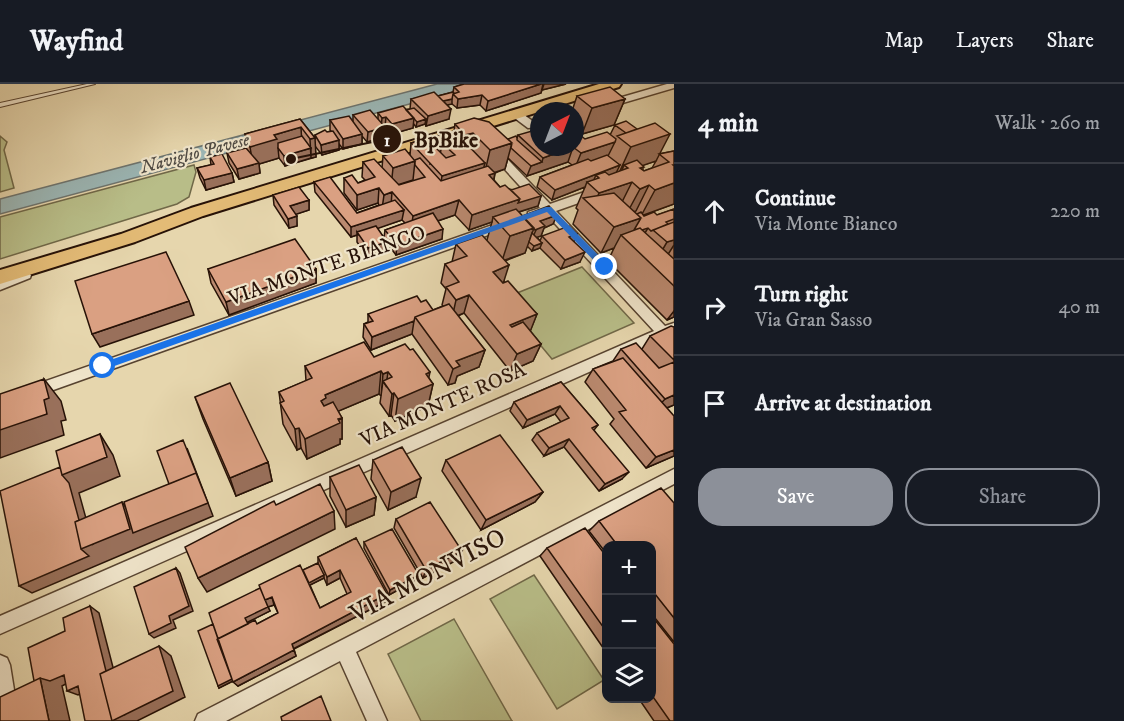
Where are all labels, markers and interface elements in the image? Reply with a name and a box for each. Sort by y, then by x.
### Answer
text: Wayfind [30,24,123,59]
text: Map [884,28,923,54]
text: Layers [956,28,1014,54]
text: Share [1047,28,1094,54]
north arrow [530,102,584,156]
text: 4 min [698,107,758,140]
text: Walk · 260 m [995,111,1100,136]
callout: BpBike [372,119,490,159]
text: BpBike [414,127,478,154]
water label: Naviglio Pavese [137,129,253,179]
text: 1 [384,130,391,152]
text: Continue [755,185,836,212]
icon: ahead [698,195,731,228]
text: 220 m [1050,199,1100,224]
text: Via Monte Bianco [755,212,897,237]
street label: VIA MONTE BIANCO [224,220,429,312]
route end [591,253,617,279]
text: Turn right [755,281,848,308]
icon: right [698,291,731,324]
text: 40 m [1058,295,1100,320]
text: Via Gran Sasso [755,308,872,333]
route start [89,352,115,378]
street label: VIA MONTE ROSA [355,356,531,454]
icon: arrive [698,387,731,420]
text: Arrive at destination [755,390,932,417]
button: Save [698,468,893,526]
button: Share [905,468,1100,526]
street label: VIA MONVISO [344,521,511,631]
map controls [602,541,656,703]
button: + [602,541,656,595]
button: − [602,595,656,649]
button: layers [602,649,656,703]

